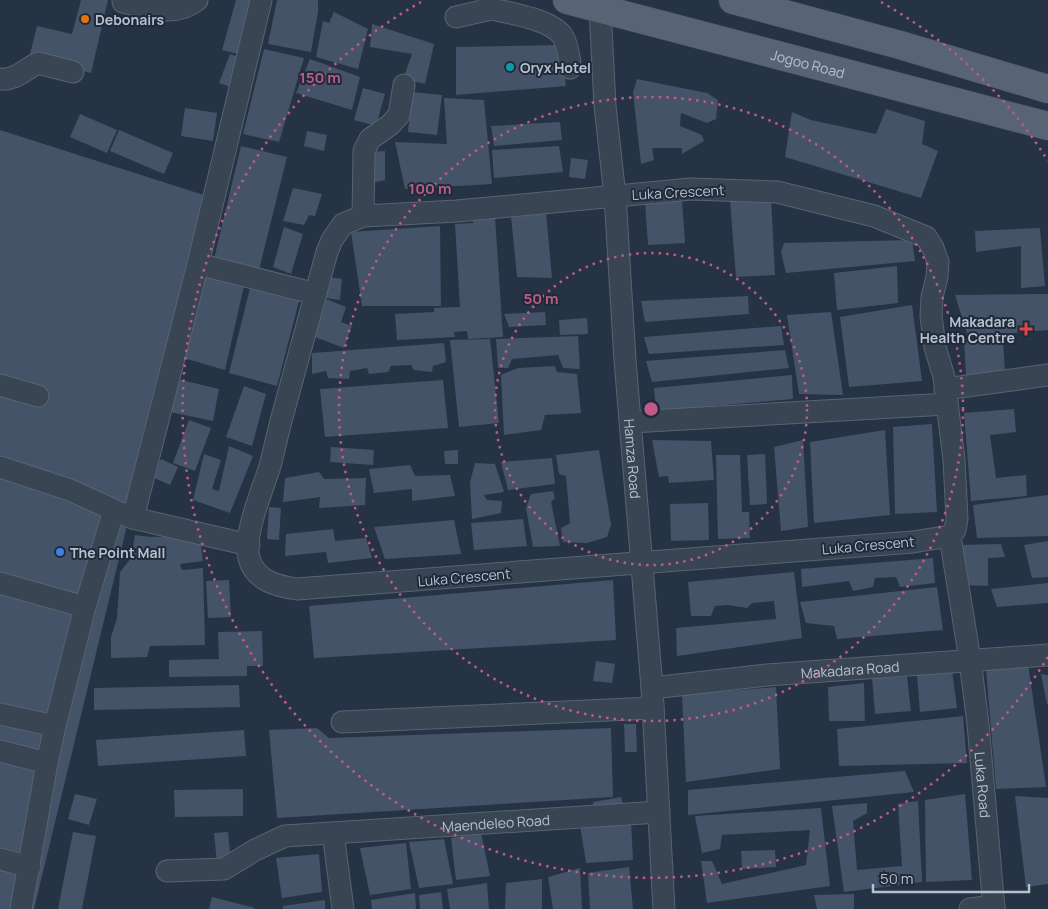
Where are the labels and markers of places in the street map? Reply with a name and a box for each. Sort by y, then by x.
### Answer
place label: Debonairs [95,10,165,29]
marker: Debonairs [79,13,91,25]
place label: Oryx Hotel [520,58,591,77]
marker: Oryx Hotel [504,61,516,73]
place label: Makadara Health Centre [920,312,1015,347]
marker: Makadara Health Centre [1019,322,1033,336]
centre of rings [642,400,660,418]
place label: The Point Mall [70,543,165,562]
marker: The Point Mall [54,546,66,558]

